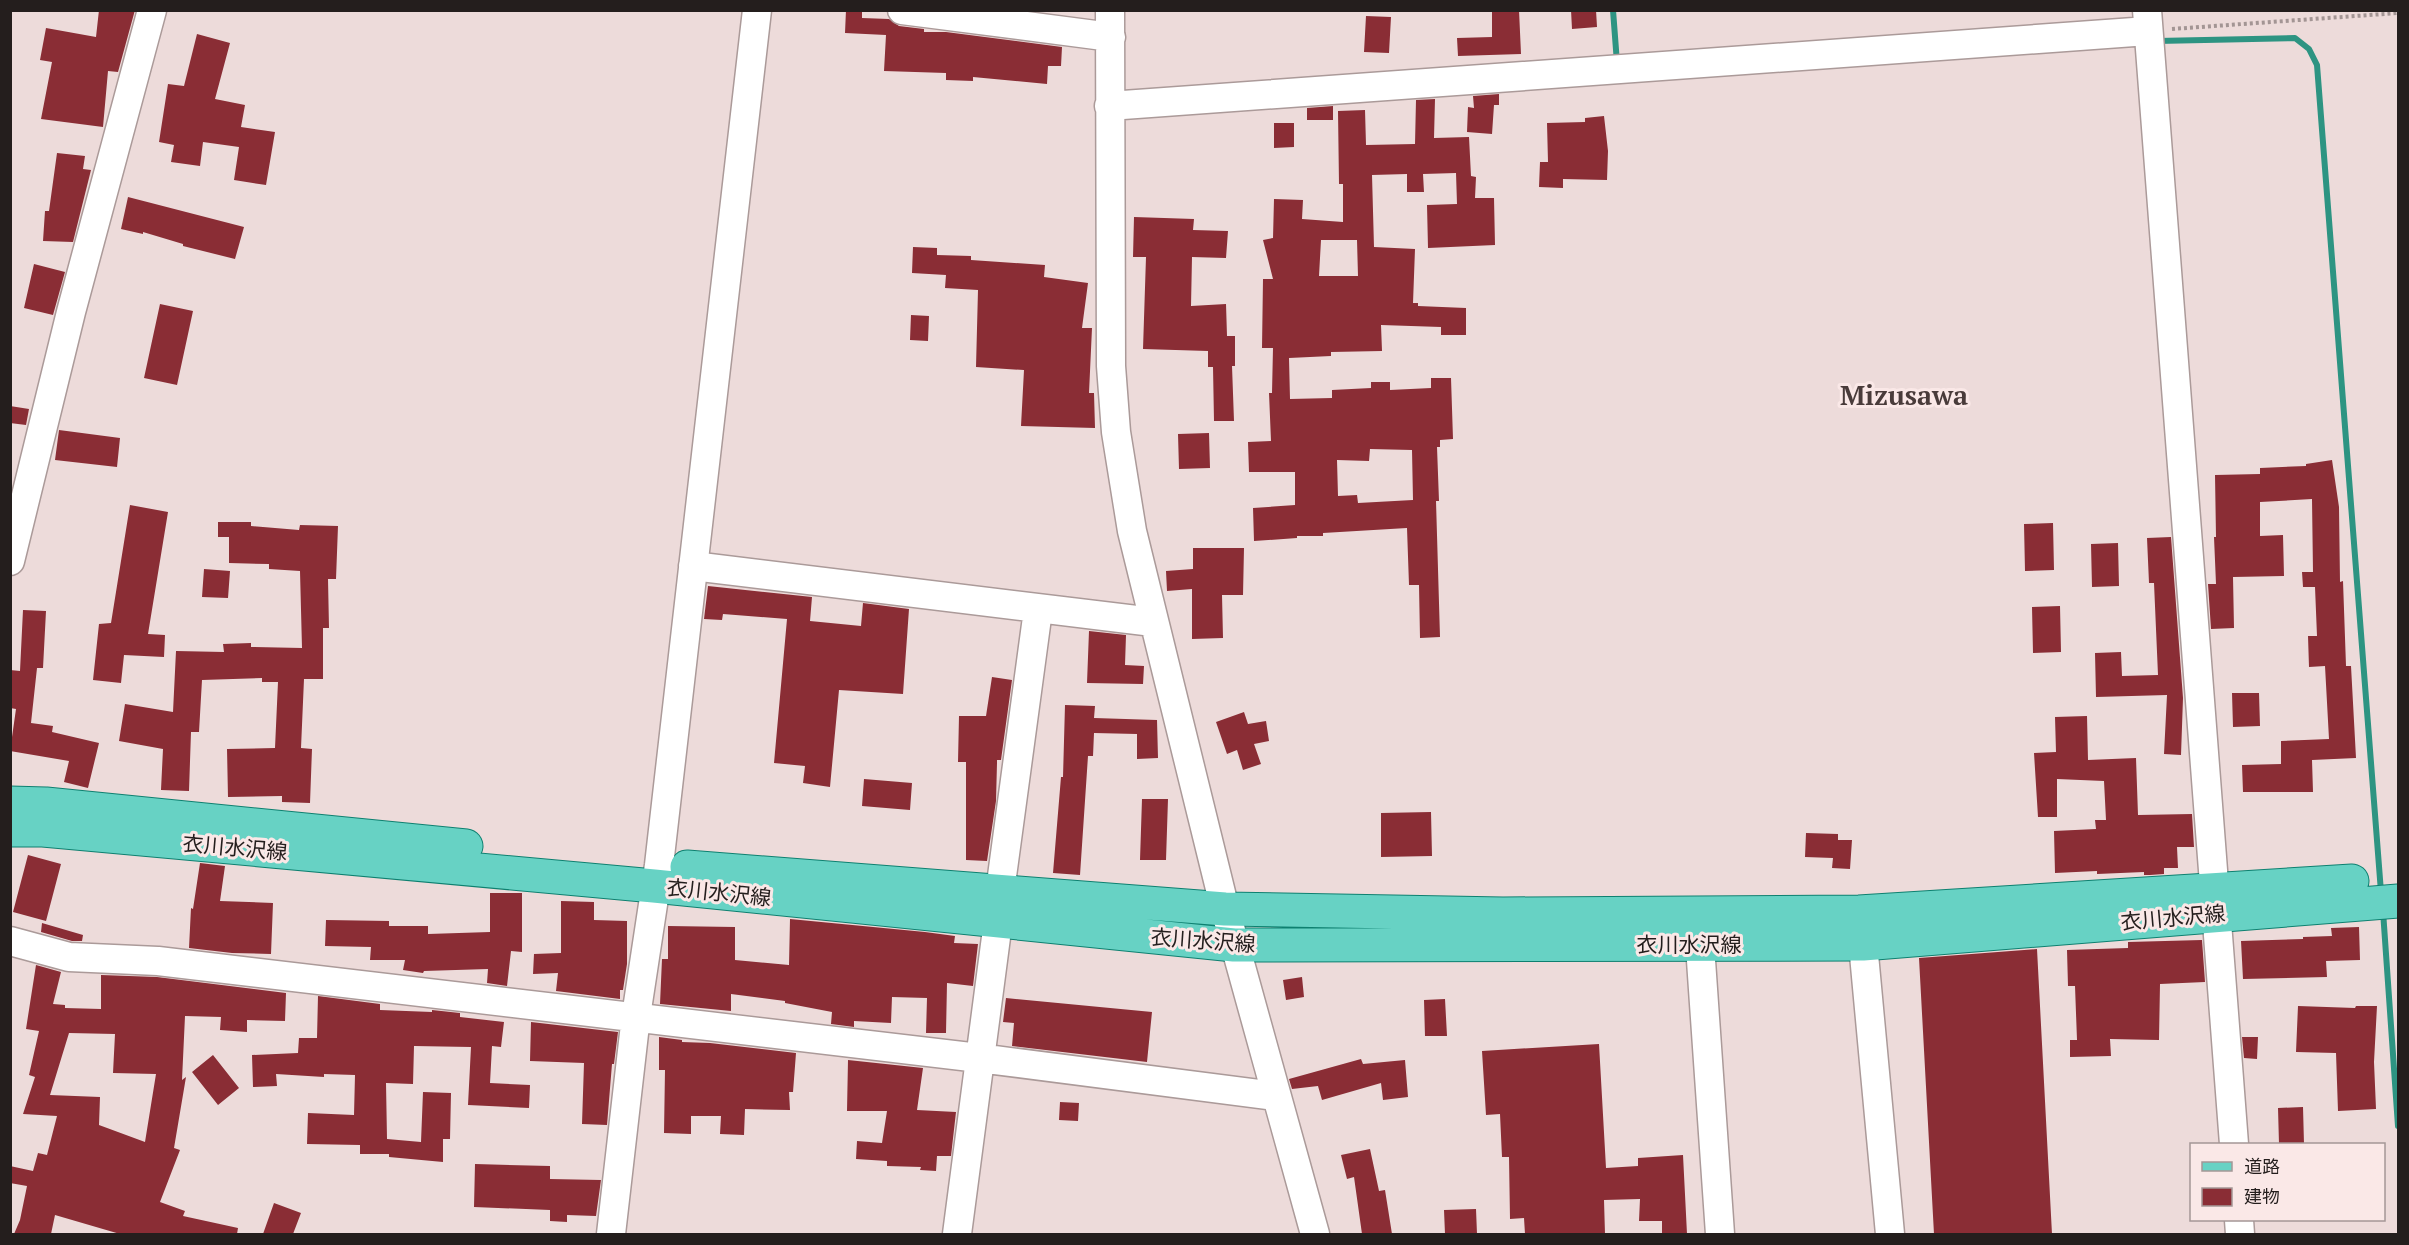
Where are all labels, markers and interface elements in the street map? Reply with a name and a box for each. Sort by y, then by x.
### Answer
district label: Mizusawa [1840,377,1968,413]
street label: 衣川水沢線 [182,828,289,866]
street label: 衣川水沢線 [665,873,773,911]
street label: 衣川水沢線 [2119,898,2226,936]
street label: 衣川水沢線 [1150,922,1256,958]
street label: 衣川水沢線 [1637,930,1742,958]
legend [2190,1143,2385,1221]
text: 道路 [2244,1154,2280,1178]
text: 建物 [2244,1184,2280,1208]

